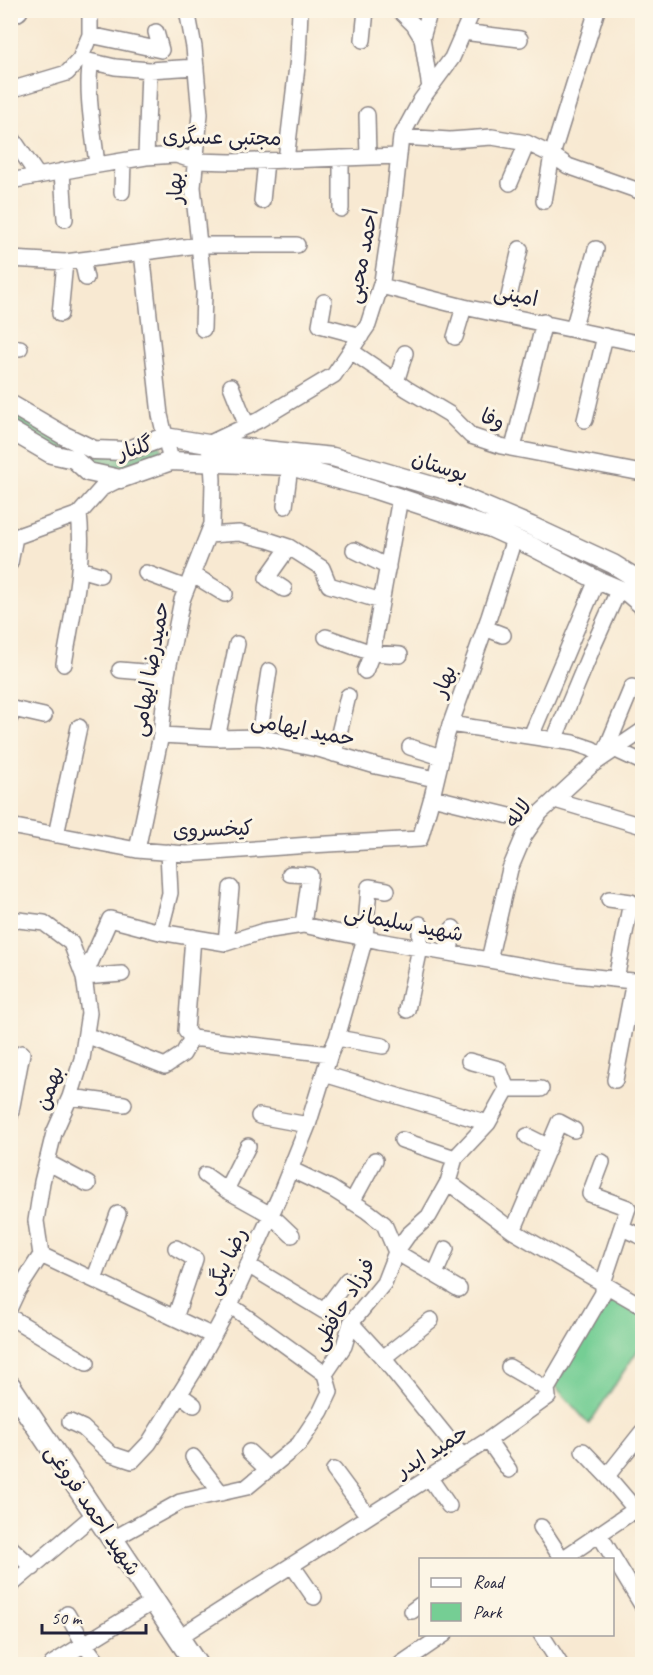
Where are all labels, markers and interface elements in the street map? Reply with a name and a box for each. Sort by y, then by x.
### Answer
street label: مجتبی عسگری [162,123,282,152]
street label: بهار [162,172,188,206]
street label: احمد محبی [340,206,385,306]
street label: امینی [491,278,540,313]
street label: وفا [477,402,509,436]
street label: گلنار [112,431,156,466]
street label: بوستان [409,445,471,487]
street label: حمیدرضا ایهامی [125,599,176,739]
street label: بهار [426,662,462,702]
street label: حمید ایهامی [249,706,357,753]
street label: لاله [499,793,537,833]
street label: کیخسروی [172,815,254,843]
street label: شهید سلیمانی [342,899,466,948]
street label: بهمن [29,1062,69,1114]
street label: رضا بیگی [199,1223,254,1299]
street label: فرزاد حافظی [305,1253,381,1355]
street label: حمید ایدر [389,1419,473,1484]
street label: شهید احمد فروغی [39,1439,146,1581]
legend [419,1558,614,1636]
text: Road [473,1571,506,1593]
scale bar [42,1597,146,1635]
text: Park [473,1601,503,1623]
text: 50 m [51,1607,84,1629]

